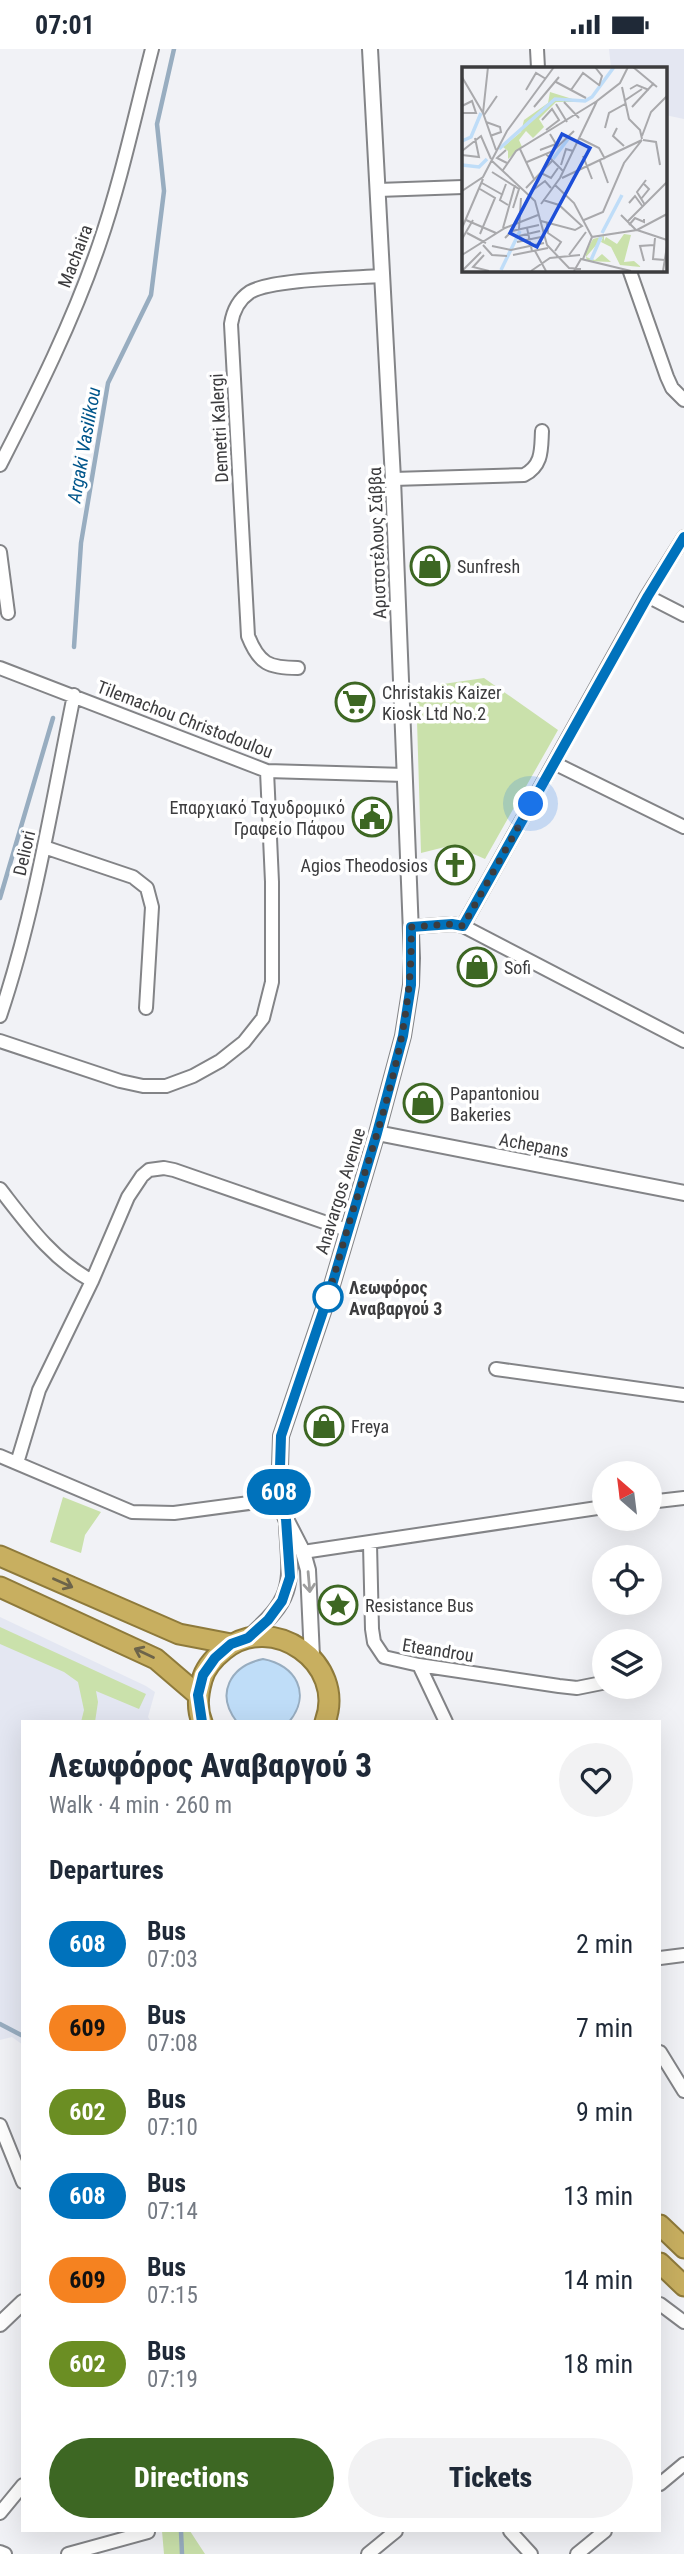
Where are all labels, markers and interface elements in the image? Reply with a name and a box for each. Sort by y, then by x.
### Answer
text: 07:01 [35,10,95,40]
inset map [462,67,666,271]
street label: Machaira [53,222,97,290]
street label: Demetri Kalergi [206,373,232,483]
water label: Argaki Vasilikou [62,385,106,506]
street label: Αριστοτέλους Σάββα [364,467,390,619]
shop icon: Sunfresh [409,545,451,587]
place label: Sunfresh [457,556,520,577]
street label: Tilemachou Christodoulou [94,676,276,762]
supermarket icon: Christakis Kaizer Kiosk Ltd No.2 [334,681,376,723]
place label: Christakis Kaizer Kiosk Ltd No.2 [382,682,502,724]
your location [513,786,548,821]
public building icon: Επαρχιακό Ταχυδρομικό Γραφείο Πάφου [351,796,393,838]
place label: Επαρχιακό Ταχυδρομικό Γραφείο Πάφου [170,797,345,839]
street label: Deliori [9,828,39,878]
church icon: Agios Theodosios [434,844,476,886]
place label: Agios Theodosios [301,855,428,876]
shop icon: Sofi [456,946,498,988]
place label: Sofi [504,957,531,978]
shop icon: Papantoniou Bakeries [402,1082,444,1124]
place label: Papantoniou Bakeries [450,1083,540,1125]
street label: Anavargos Avenue [311,1125,369,1257]
street label: Achepans [498,1129,570,1161]
place label: Λεωφόρος Αναβαργού 3 [349,1277,442,1319]
marker: Λεωφόρος Αναβαργού 3 [313,1282,343,1312]
shop icon: Freya [303,1405,345,1447]
place label: Freya [351,1416,389,1437]
north arrow [592,1461,662,1531]
map controls [592,1461,662,1699]
line badge: 608 [239,1469,319,1515]
text: 608 [261,1478,297,1506]
button: locate [592,1545,662,1615]
one-way arrow [303,1570,316,1593]
one-way arrow [51,1577,73,1590]
place icon: Resistance Bus [317,1584,359,1626]
place label: Resistance Bus [365,1595,474,1616]
button: layers [592,1629,662,1699]
street label: Eteandrou [401,1634,475,1666]
one-way arrow [134,1646,156,1659]
button: heart [559,1743,633,1817]
text: Λεωφόρος Αναβαργού 3 [49,1746,372,1785]
text: Walk · 4 min · 260 m [49,1792,232,1819]
text: Departures [49,1855,164,1885]
text: Bus [147,1916,186,1946]
text: 2 min [576,1929,633,1959]
text: 608 [69,1930,106,1958]
text: 07:03 [147,1946,198,1973]
text: Bus [147,2000,186,2030]
text: 7 min [576,2013,633,2043]
text: 609 [69,2014,106,2042]
text: 07:08 [147,2030,198,2057]
text: Bus [147,2084,186,2114]
text: 9 min [576,2097,633,2127]
text: 602 [69,2098,106,2126]
text: 07:10 [147,2114,198,2141]
text: Bus [147,2168,186,2198]
text: 13 min [563,2181,633,2211]
text: 608 [69,2182,106,2210]
text: 07:14 [147,2198,198,2225]
text: Bus [147,2252,186,2282]
text: 14 min [563,2265,633,2295]
text: 609 [69,2266,106,2294]
text: 07:15 [147,2282,198,2309]
text: Bus [147,2336,186,2366]
text: 18 min [563,2349,633,2379]
text: 602 [69,2350,106,2378]
text: 07:19 [147,2366,198,2393]
button: Directions [49,2438,334,2518]
button: Tickets [348,2438,633,2518]

